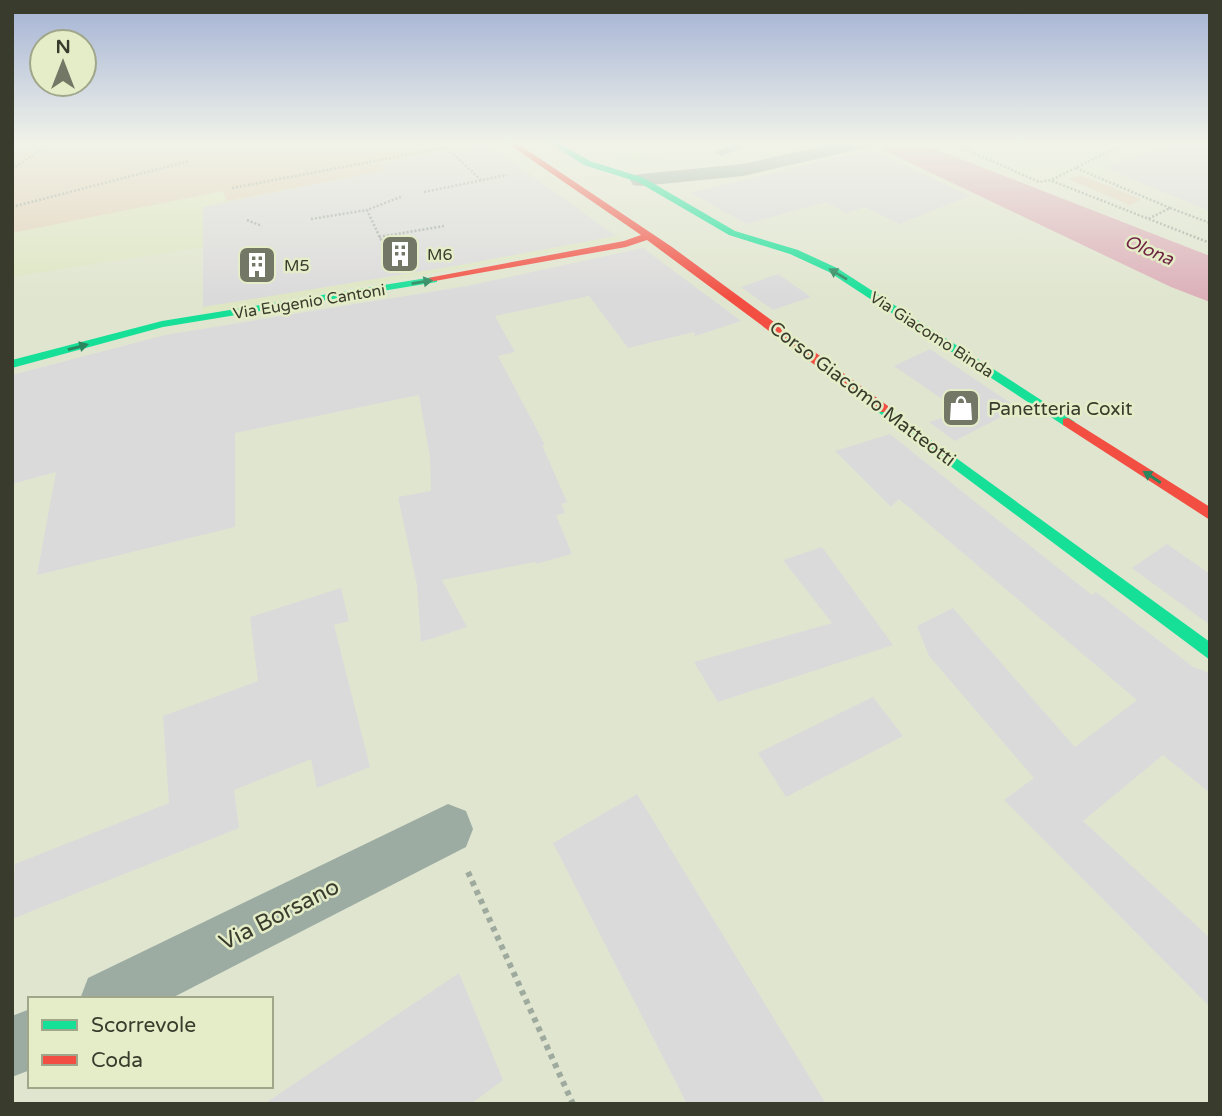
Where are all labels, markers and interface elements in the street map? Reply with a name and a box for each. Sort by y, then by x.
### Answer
north arrow [28,28,98,98]
text: N [55,36,71,58]
water label: Olona [1121,230,1178,270]
building icon: M6 [379,233,421,275]
building icon: M5 [236,244,278,286]
place label: M6 [427,245,453,265]
place label: M5 [284,256,310,276]
one-way arrow [828,267,847,280]
one-way arrow [411,276,433,287]
street label: Via Eugenio Cantoni [232,280,387,324]
street label: Via Giacomo Binda [866,287,997,382]
street label: Corso Giacomo Matteotti [765,317,960,471]
one-way arrow [67,341,89,352]
shop icon: Panetteria Coxit [940,387,982,429]
place label: Panetteria Coxit [988,398,1133,420]
one-way arrow [1143,471,1162,484]
street label: Via Borsano [215,873,344,957]
legend [28,997,273,1088]
text: Scorrevole [91,1013,196,1038]
text: Coda [91,1048,143,1073]

